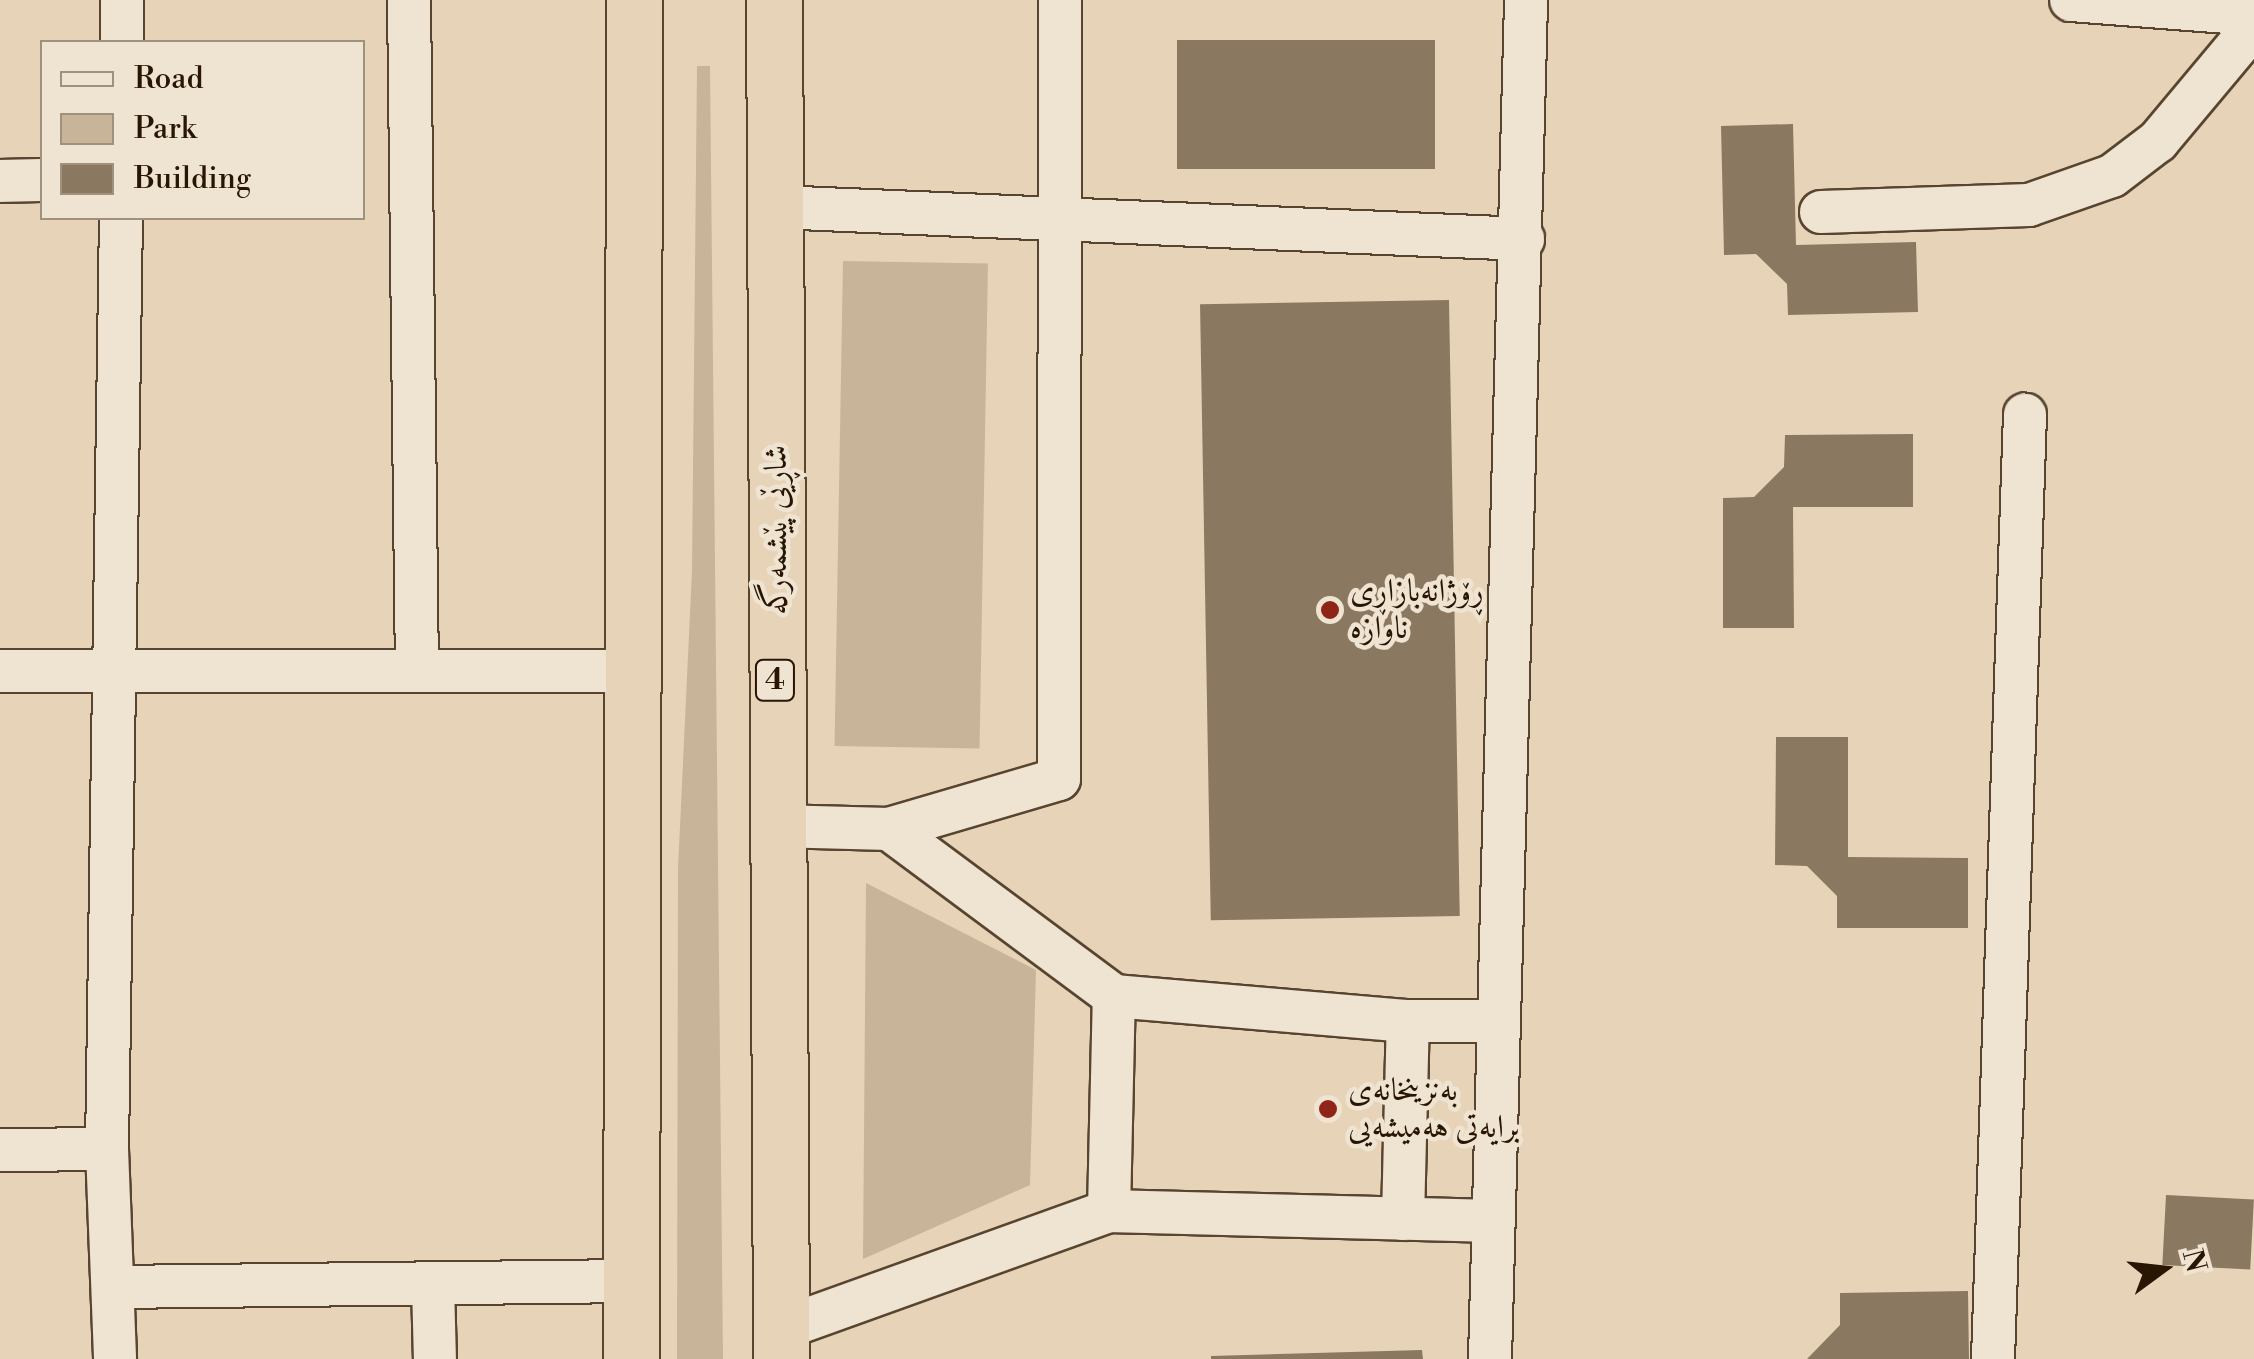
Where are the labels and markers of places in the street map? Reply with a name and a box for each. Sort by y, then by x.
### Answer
place label: ڕۆژانەبازاڕی ناوازە [1350,573,1484,648]
marker: ڕۆژانەبازاڕی ناوازە [1319,599,1341,621]
place label: بەنزینخانەی برایەتی هەمیشەیی [1348,1072,1519,1147]
marker: بەنزینخانەی برایەتی هەمیشەیی [1317,1098,1339,1120]

